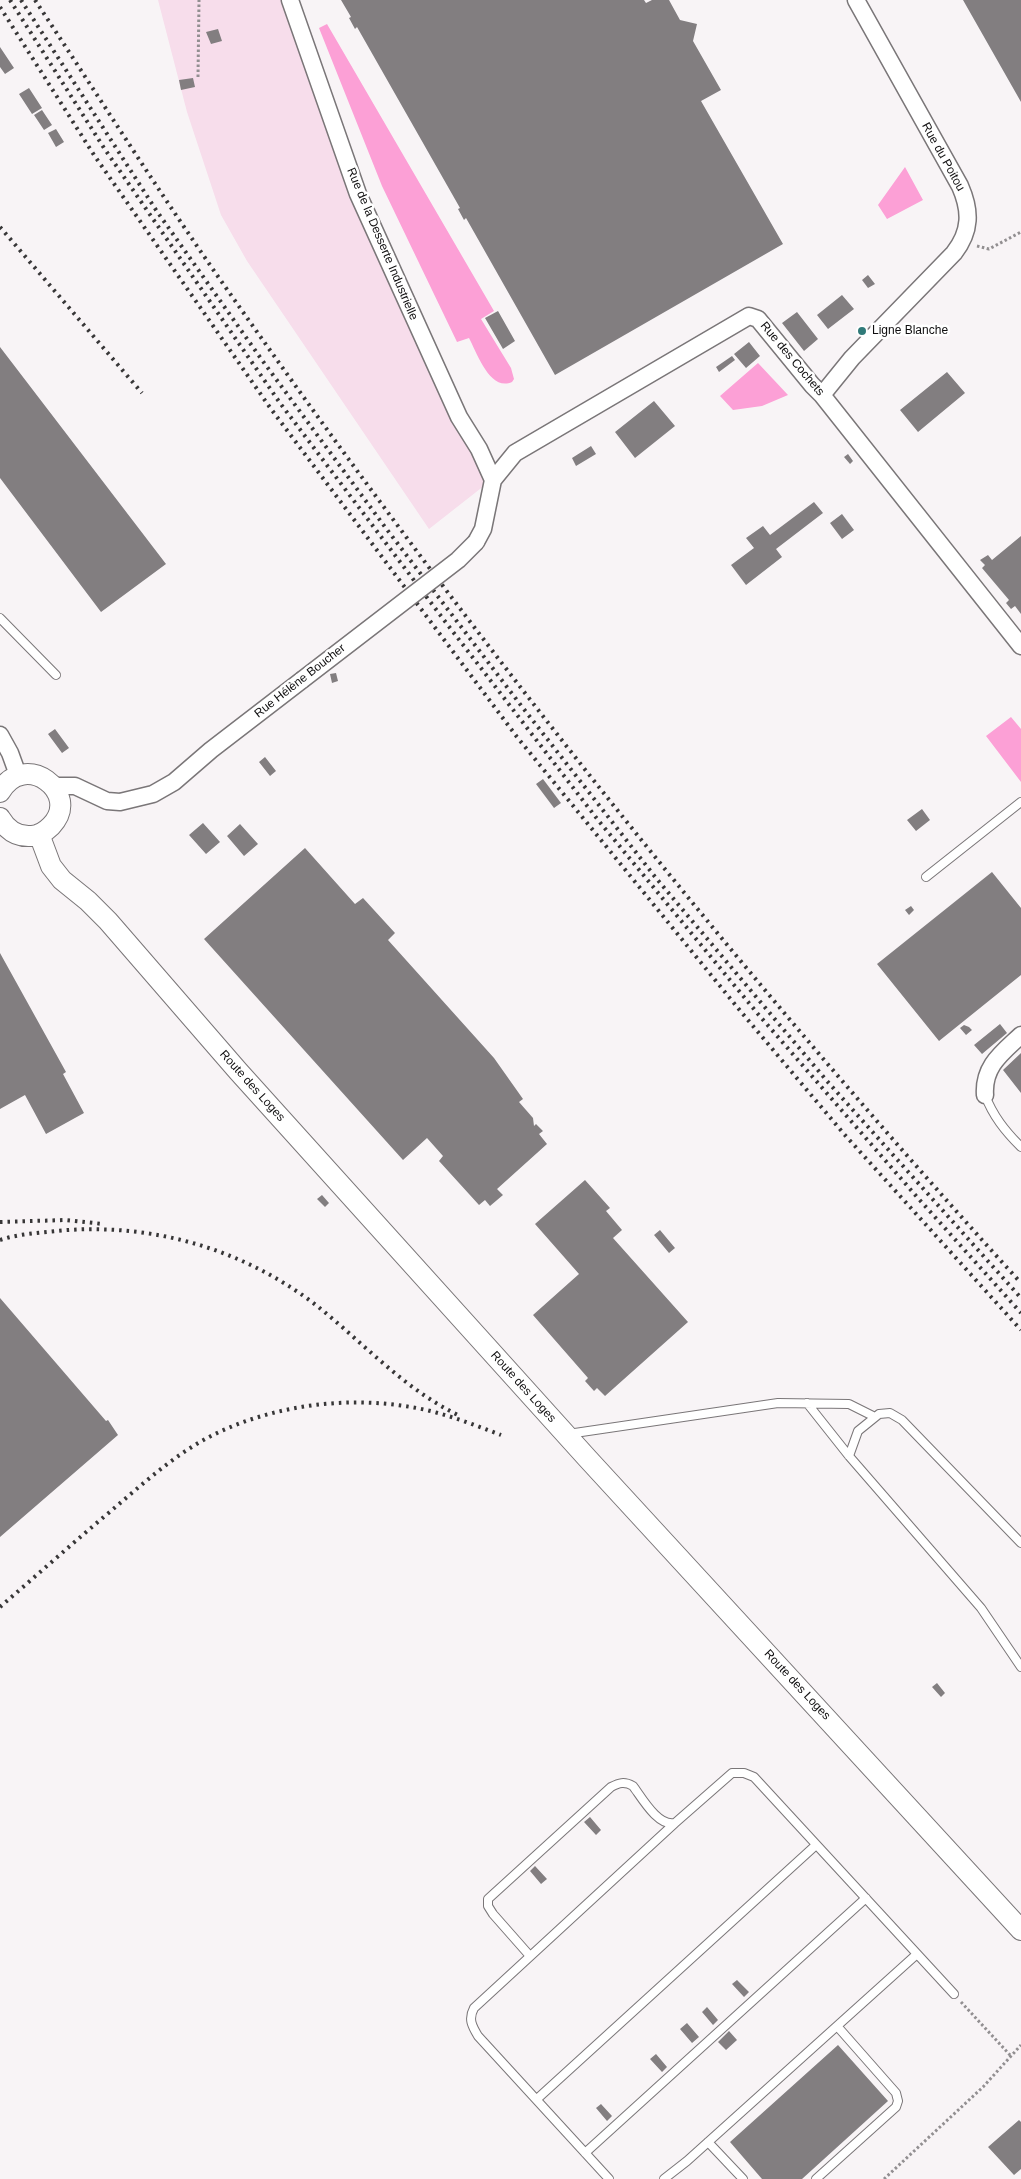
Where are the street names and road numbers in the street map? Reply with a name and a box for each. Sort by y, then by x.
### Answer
street label: Rue du Poitou [918,120,968,194]
street label: Rue de la Desserte Industrielle [343,166,421,322]
street label: Rue des Cochets [757,319,827,399]
street label: Rue Hélène Boucher [252,641,348,721]
street label: Route des Loges [216,1047,288,1125]
street label: Route des Loges [487,1348,559,1426]
street label: Route des Loges [761,1647,833,1723]

